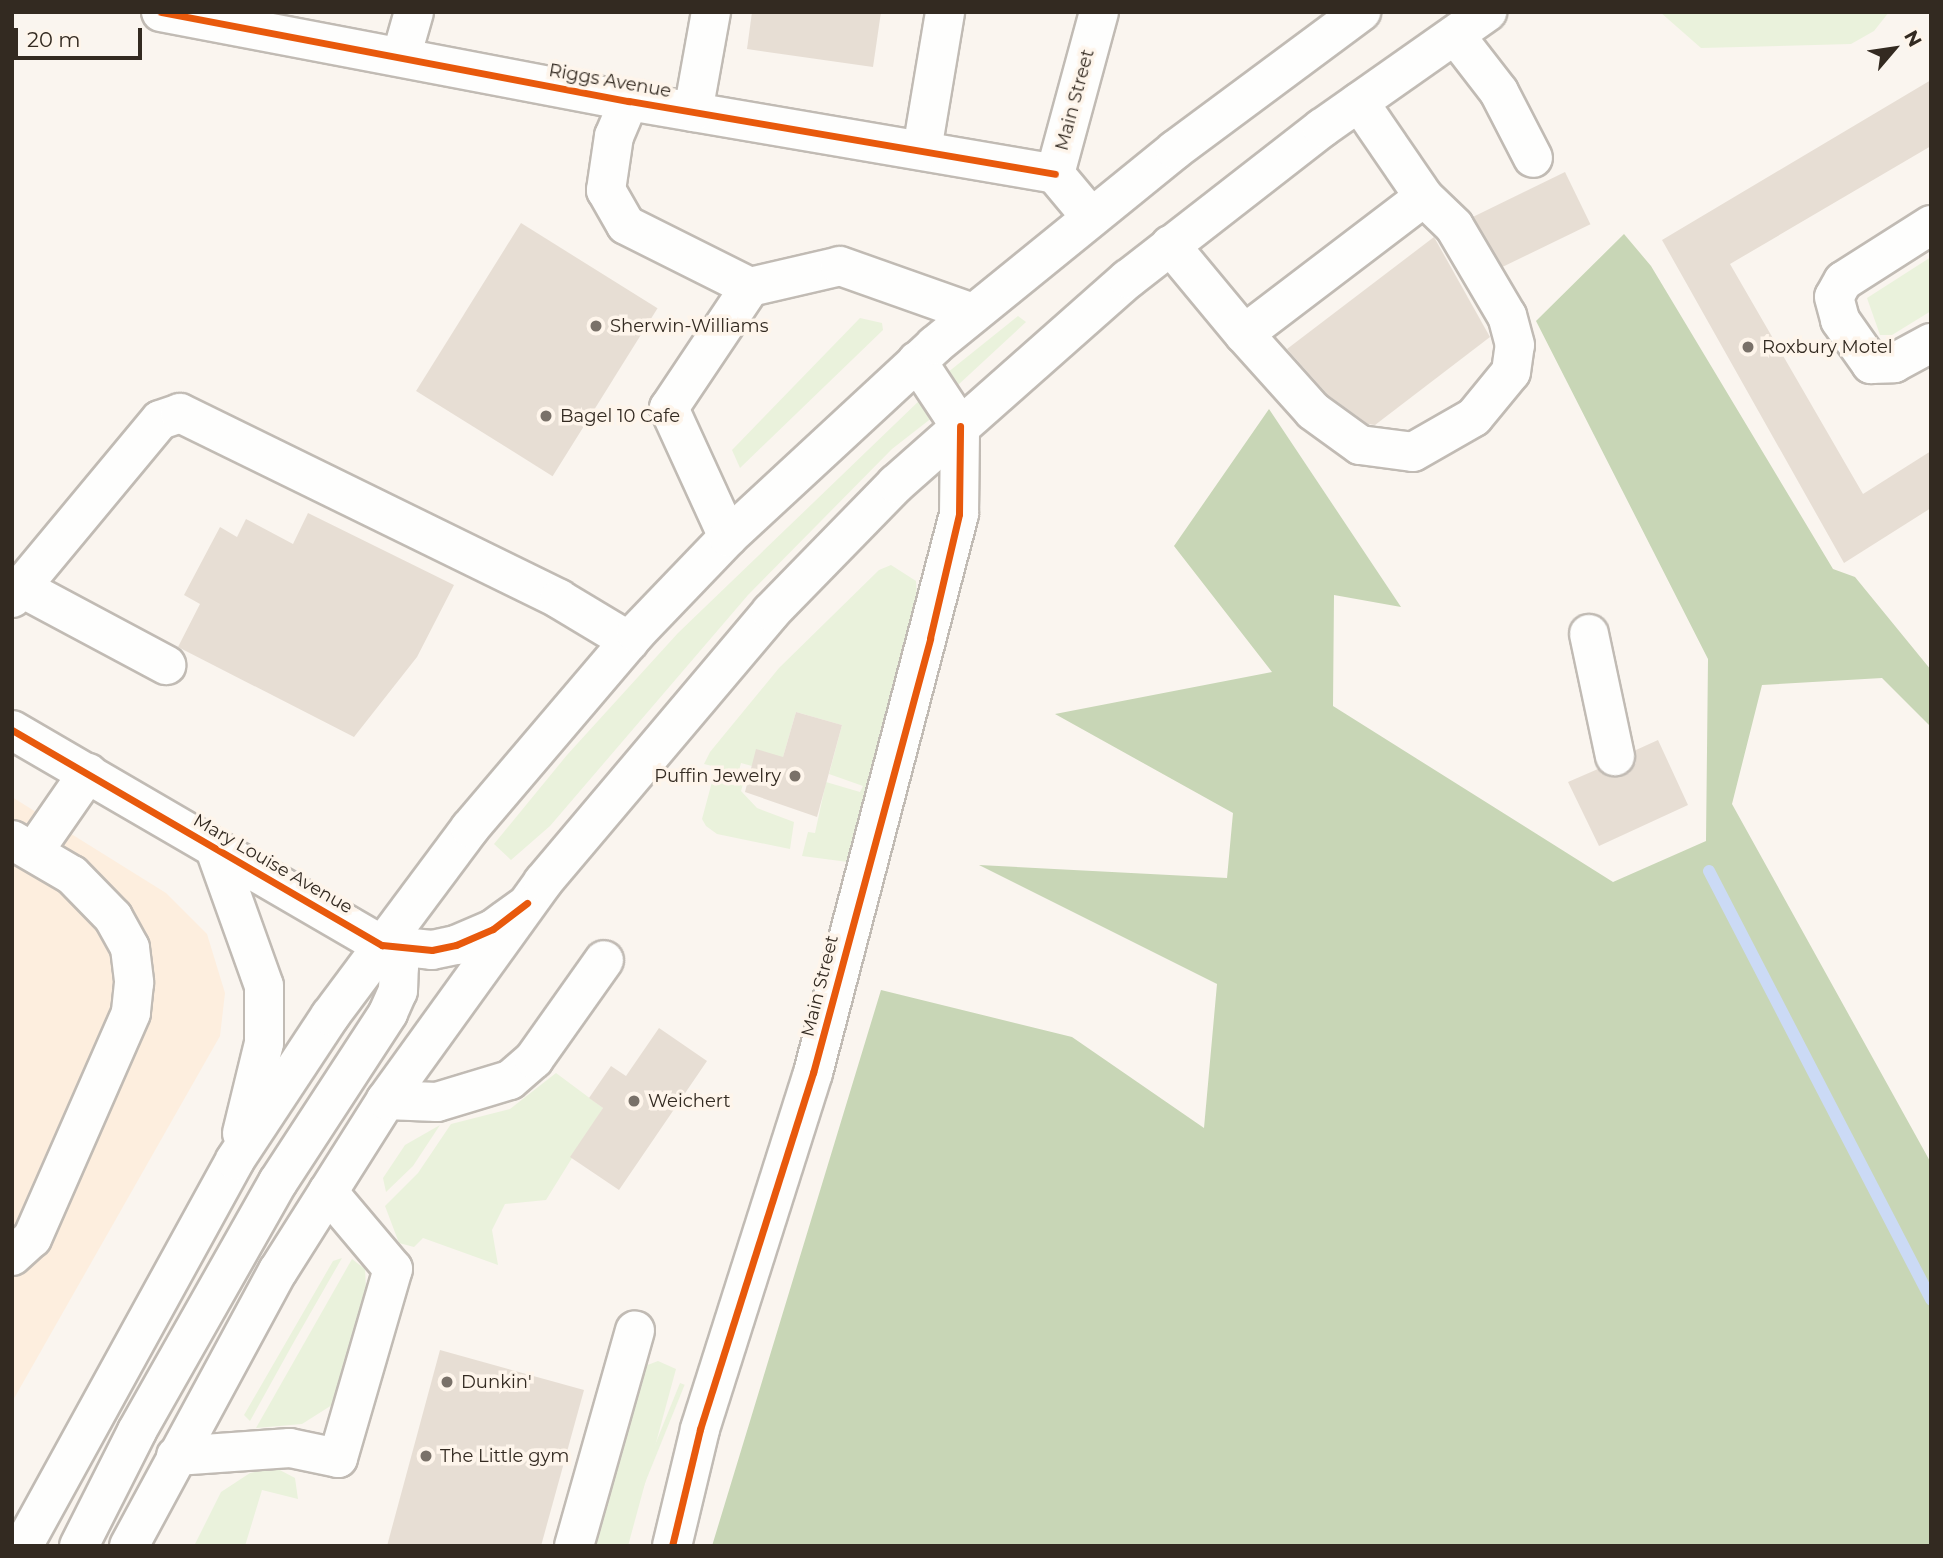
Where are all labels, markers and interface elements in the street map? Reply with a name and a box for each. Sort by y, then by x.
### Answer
scale bar [18,14,145,58]
north arrow [1859,14,1929,84]
text: N [1899,26,1927,51]
text: 20 m [27,27,81,52]
street label: Main Street [1051,47,1099,153]
street label: Riggs Avenue [547,60,673,102]
place label: Sherwin-Williams [610,315,768,337]
marker: Sherwin-Williams [588,318,604,334]
place label: Roxbury Motel [1762,336,1893,358]
marker: Roxbury Motel [1740,339,1756,355]
place label: Bagel 10 Cafe [560,405,680,427]
marker: Bagel 10 Cafe [538,408,554,424]
place label: Puffin Jewelry [654,765,781,787]
marker: Puffin Jewelry [787,768,803,784]
street label: Mary Louise Avenue [189,810,357,918]
street label: Main Street [797,933,843,1039]
place label: Weichert [648,1090,731,1112]
marker: Weichert [626,1093,642,1109]
place label: Dunkin' [461,1371,532,1393]
marker: Dunkin' [439,1374,455,1390]
place label: The Little gym [440,1445,569,1467]
marker: The Little gym [418,1448,434,1464]

